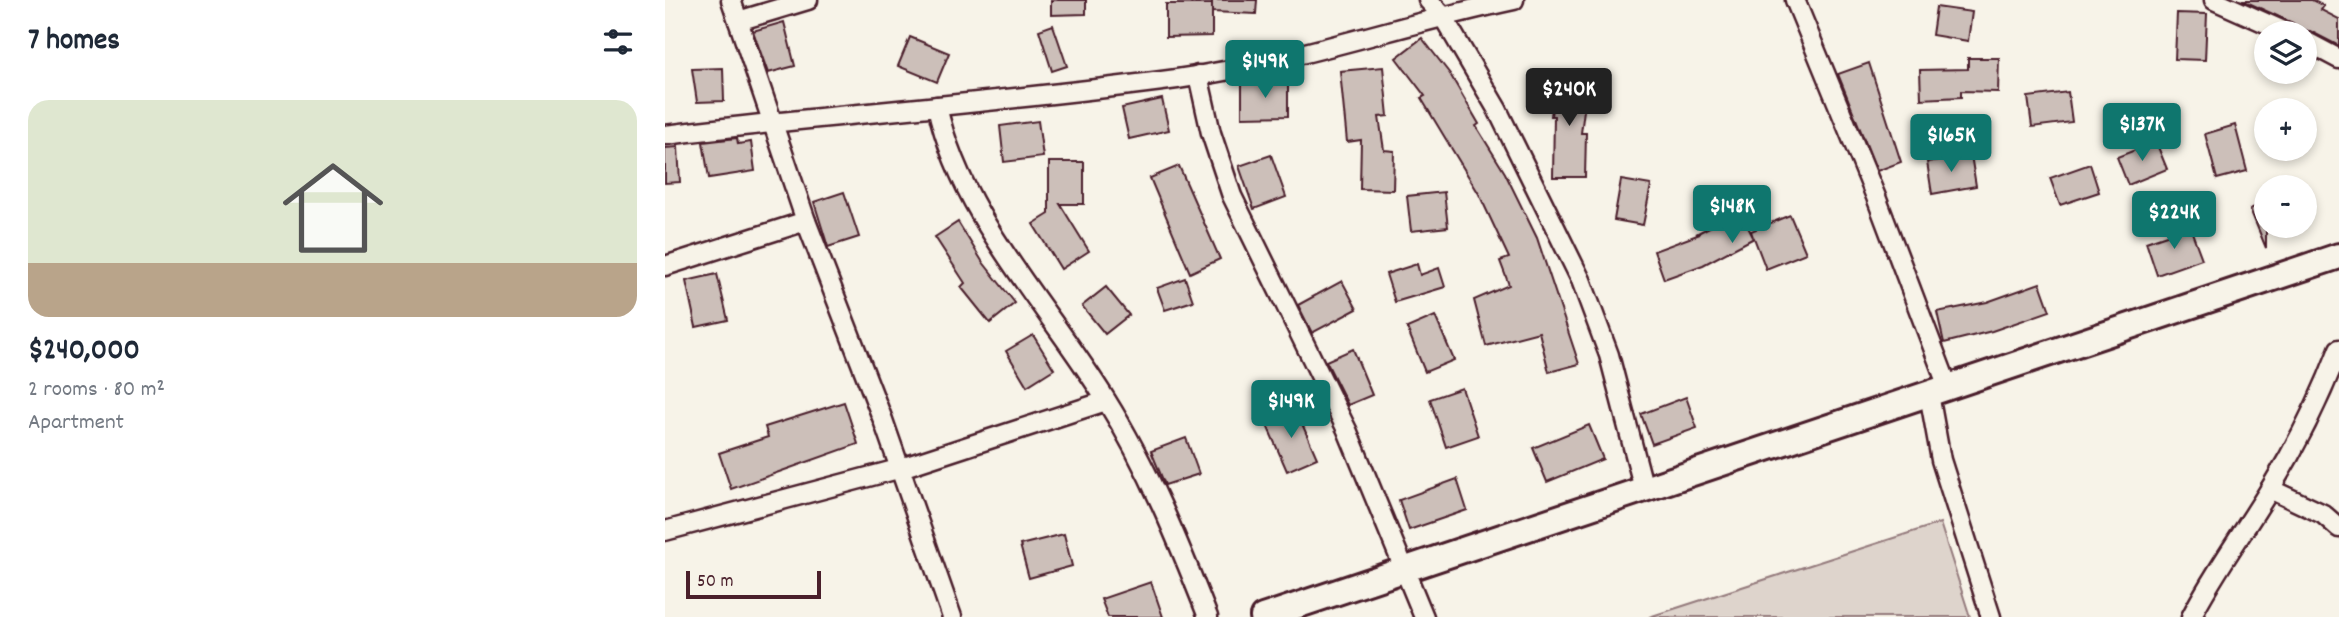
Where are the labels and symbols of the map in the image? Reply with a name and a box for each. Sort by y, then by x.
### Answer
pin: $149K [1216,41,1314,100]
pin: $240K [1520,68,1618,128]
pin: $137K [2093,104,2191,163]
pin: $165K [1902,114,2000,174]
pin: $148K [1683,186,1781,245]
pin: $224K [2125,191,2223,251]
pin: $149K [1242,380,1340,440]
scale bar [686,568,821,600]

